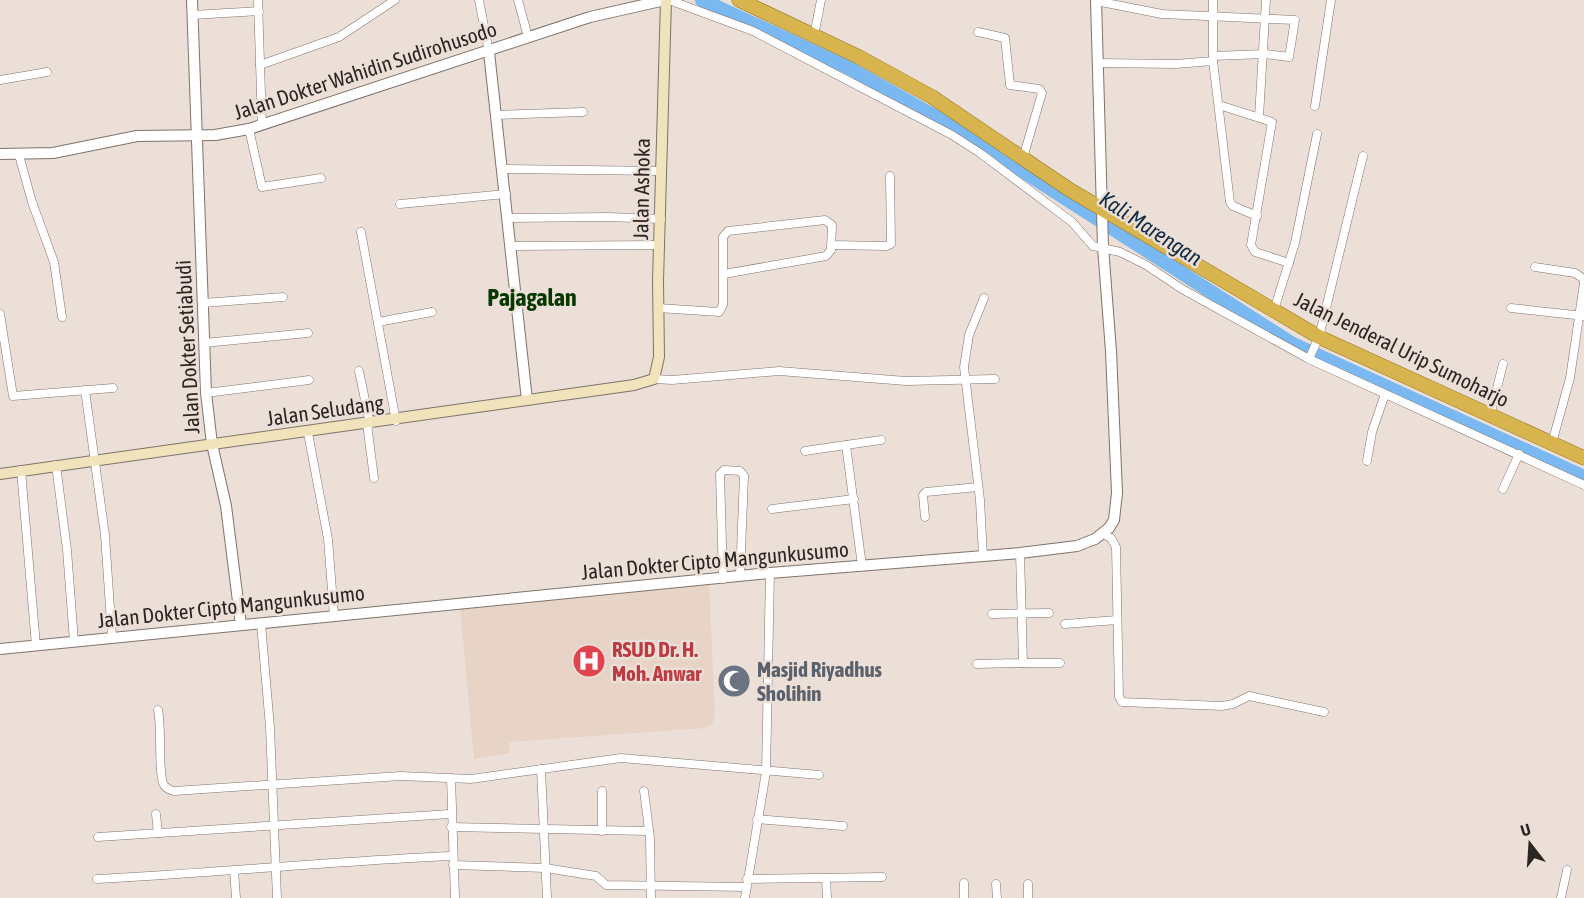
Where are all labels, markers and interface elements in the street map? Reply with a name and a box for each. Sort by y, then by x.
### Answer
street label: Jalan Dokter Wahidin Sudirohusodo [231,16,499,124]
street label: Jalan Ashoka [628,138,654,240]
water label: Kali Marengan [1095,185,1207,271]
street label: Jalan Dokter Setiabudi [170,259,204,435]
district label: Pajagalan [487,284,577,311]
street label: Jalan Jenderal Urip Sumoharjo [1291,287,1513,411]
street label: Jalan Seludang [265,390,385,430]
street label: Jalan Dokter Cipto Mangunkusumo [580,536,850,584]
street label: Jalan Dokter Cipto Mangunkusumo [96,580,366,632]
place label: RSUD Dr. H. Moh. Anwar [612,637,702,685]
hospital icon: RSUD Dr. H. Moh. Anwar [571,643,607,679]
place label: Masjid Riyadhus Sholihin [757,657,883,705]
mosque icon: Masjid Riyadhus Sholihin [716,663,752,699]
north arrow [1500,814,1560,874]
text: U [1518,820,1533,840]

